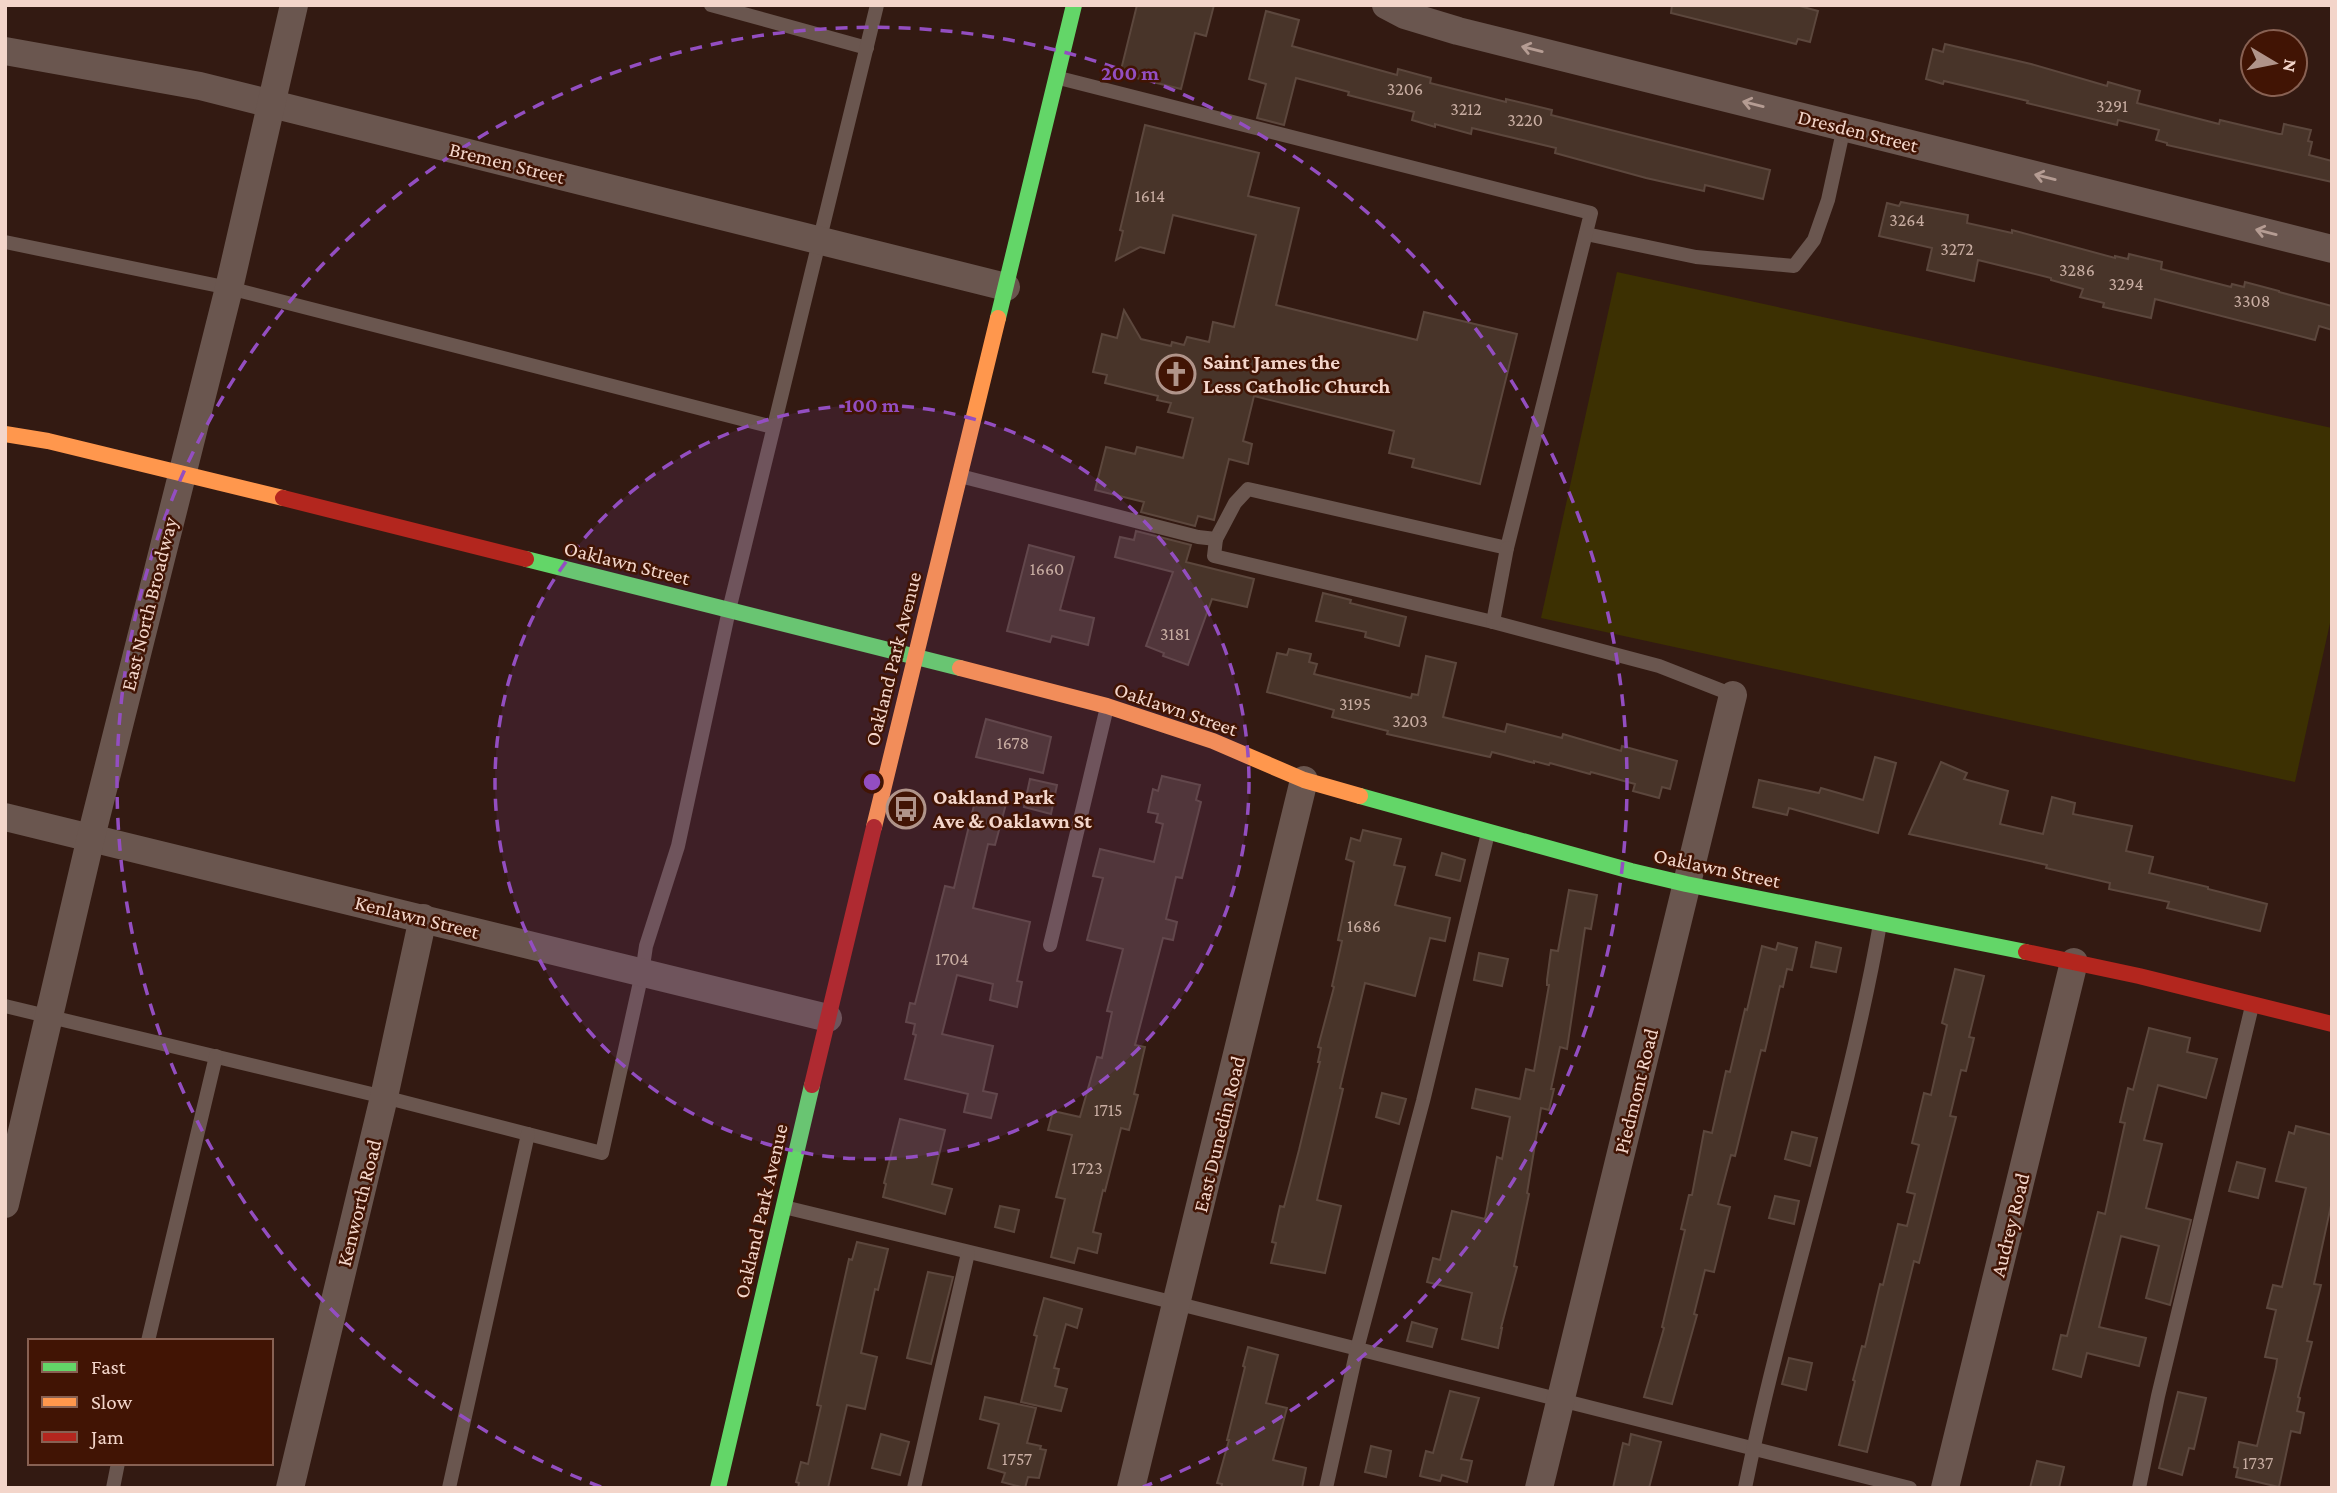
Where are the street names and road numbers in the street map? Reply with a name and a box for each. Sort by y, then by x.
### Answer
street label: Dresden Street [1795,104,1922,158]
street label: Bremen Street [447,137,568,189]
street label: East North Broadway [116,514,182,693]
street label: Oaklawn Street [562,536,693,590]
street label: Oakland Park Avenue [860,570,926,748]
street label: Oaklawn Street [1111,677,1242,742]
street label: Oaklawn Street [1651,843,1784,893]
street label: Kenlawn Street [352,890,483,944]
street label: Piedmont Road [1609,1026,1663,1156]
street label: East Dunedin Road [1188,1053,1250,1215]
street label: Oakland Park Avenue [729,1121,793,1301]
street label: Kenworth Road [332,1137,386,1269]
street label: Audrey Road [1985,1171,2035,1279]

